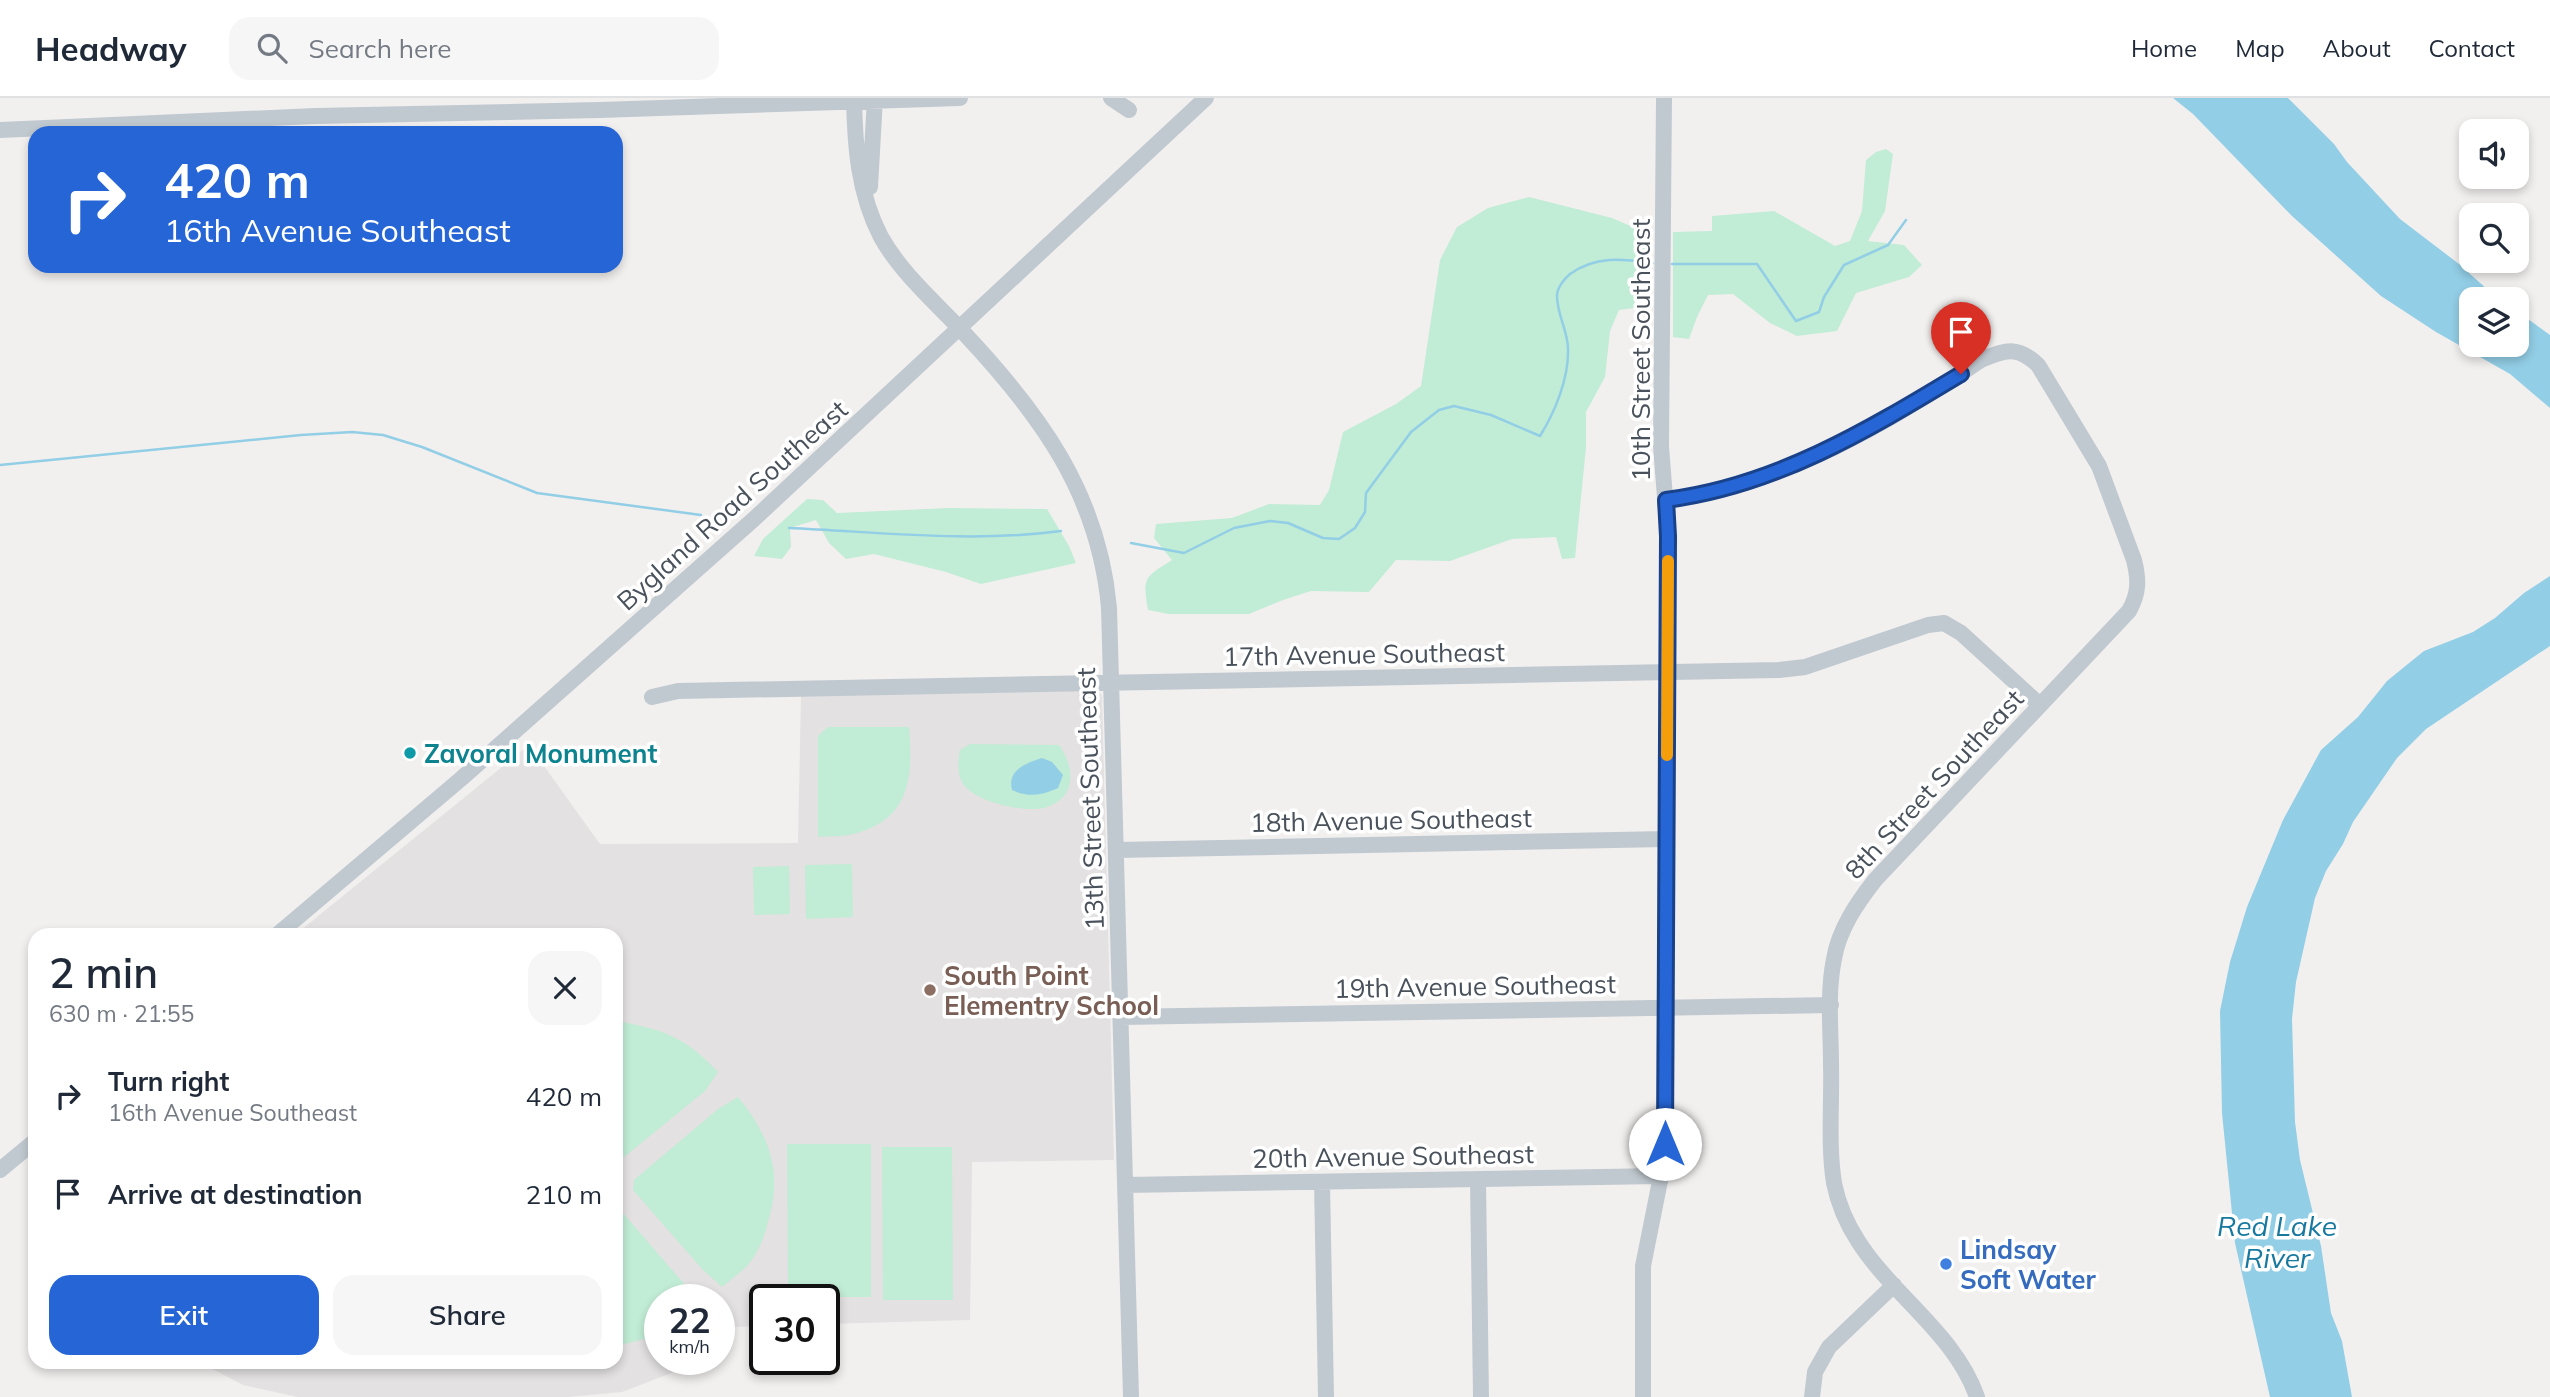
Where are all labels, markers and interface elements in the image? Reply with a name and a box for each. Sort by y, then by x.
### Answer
search box [229,17,719,80]
text: Headway [35,28,187,69]
icon: search [253,29,291,67]
text: Search here [309,32,451,65]
text: Home [2131,33,2197,63]
text: Map [2235,33,2285,63]
text: About [2323,33,2391,63]
text: Contact [2429,33,2515,63]
map controls [2459,119,2529,357]
button: sound [2459,119,2529,189]
text: 420 m [164,149,310,210]
icon: right [49,154,140,245]
button: search [2459,203,2529,273]
text: 16th Avenue Southeast [164,210,511,250]
street label: 10th Street Southeast [1624,219,1657,482]
button: layers [2459,287,2529,357]
pin [1931,302,1991,374]
icon: arrive [1942,313,1980,351]
street label: Bygland Road Southeast [610,393,854,617]
street label: 17th Avenue Southeast [1223,635,1505,673]
street label: 13th Street Southeast [1069,667,1111,931]
street label: 8th Street Southeast [1838,682,2030,886]
place label: Zavoral Monument [424,737,657,770]
marker: Zavoral Monument [402,745,418,761]
street label: 18th Avenue Southeast [1250,801,1532,839]
text: 2 min [49,946,158,999]
button: close [528,951,602,1025]
place label: South Point Elementry School [944,959,1159,1022]
street label: 19th Avenue Southeast [1334,967,1616,1005]
marker: South Point Elementry School [922,982,938,998]
text: 630 m · 21:55 [49,999,194,1028]
text: Turn right [108,1065,229,1098]
icon: right [49,1077,87,1115]
text: 420 m [526,1080,602,1113]
text: 16th Avenue Southeast [108,1098,357,1127]
position arrow [1628,1107,1702,1181]
street label: 20th Avenue Southeast [1252,1137,1534,1175]
icon: arrive [49,1175,87,1213]
text: Arrive at destination [108,1178,363,1211]
text: 210 m [526,1178,602,1211]
water label: Red Lake River [2217,1208,2337,1275]
place label: Lindsay Soft Water [1960,1233,2097,1296]
marker: Lindsay Soft Water [1938,1256,1954,1272]
button: Exit [49,1275,319,1355]
button: Share [333,1275,602,1355]
speed limit sign: 30 [749,1284,840,1375]
text: 22 [668,1298,711,1342]
text: km/h [669,1335,710,1358]

